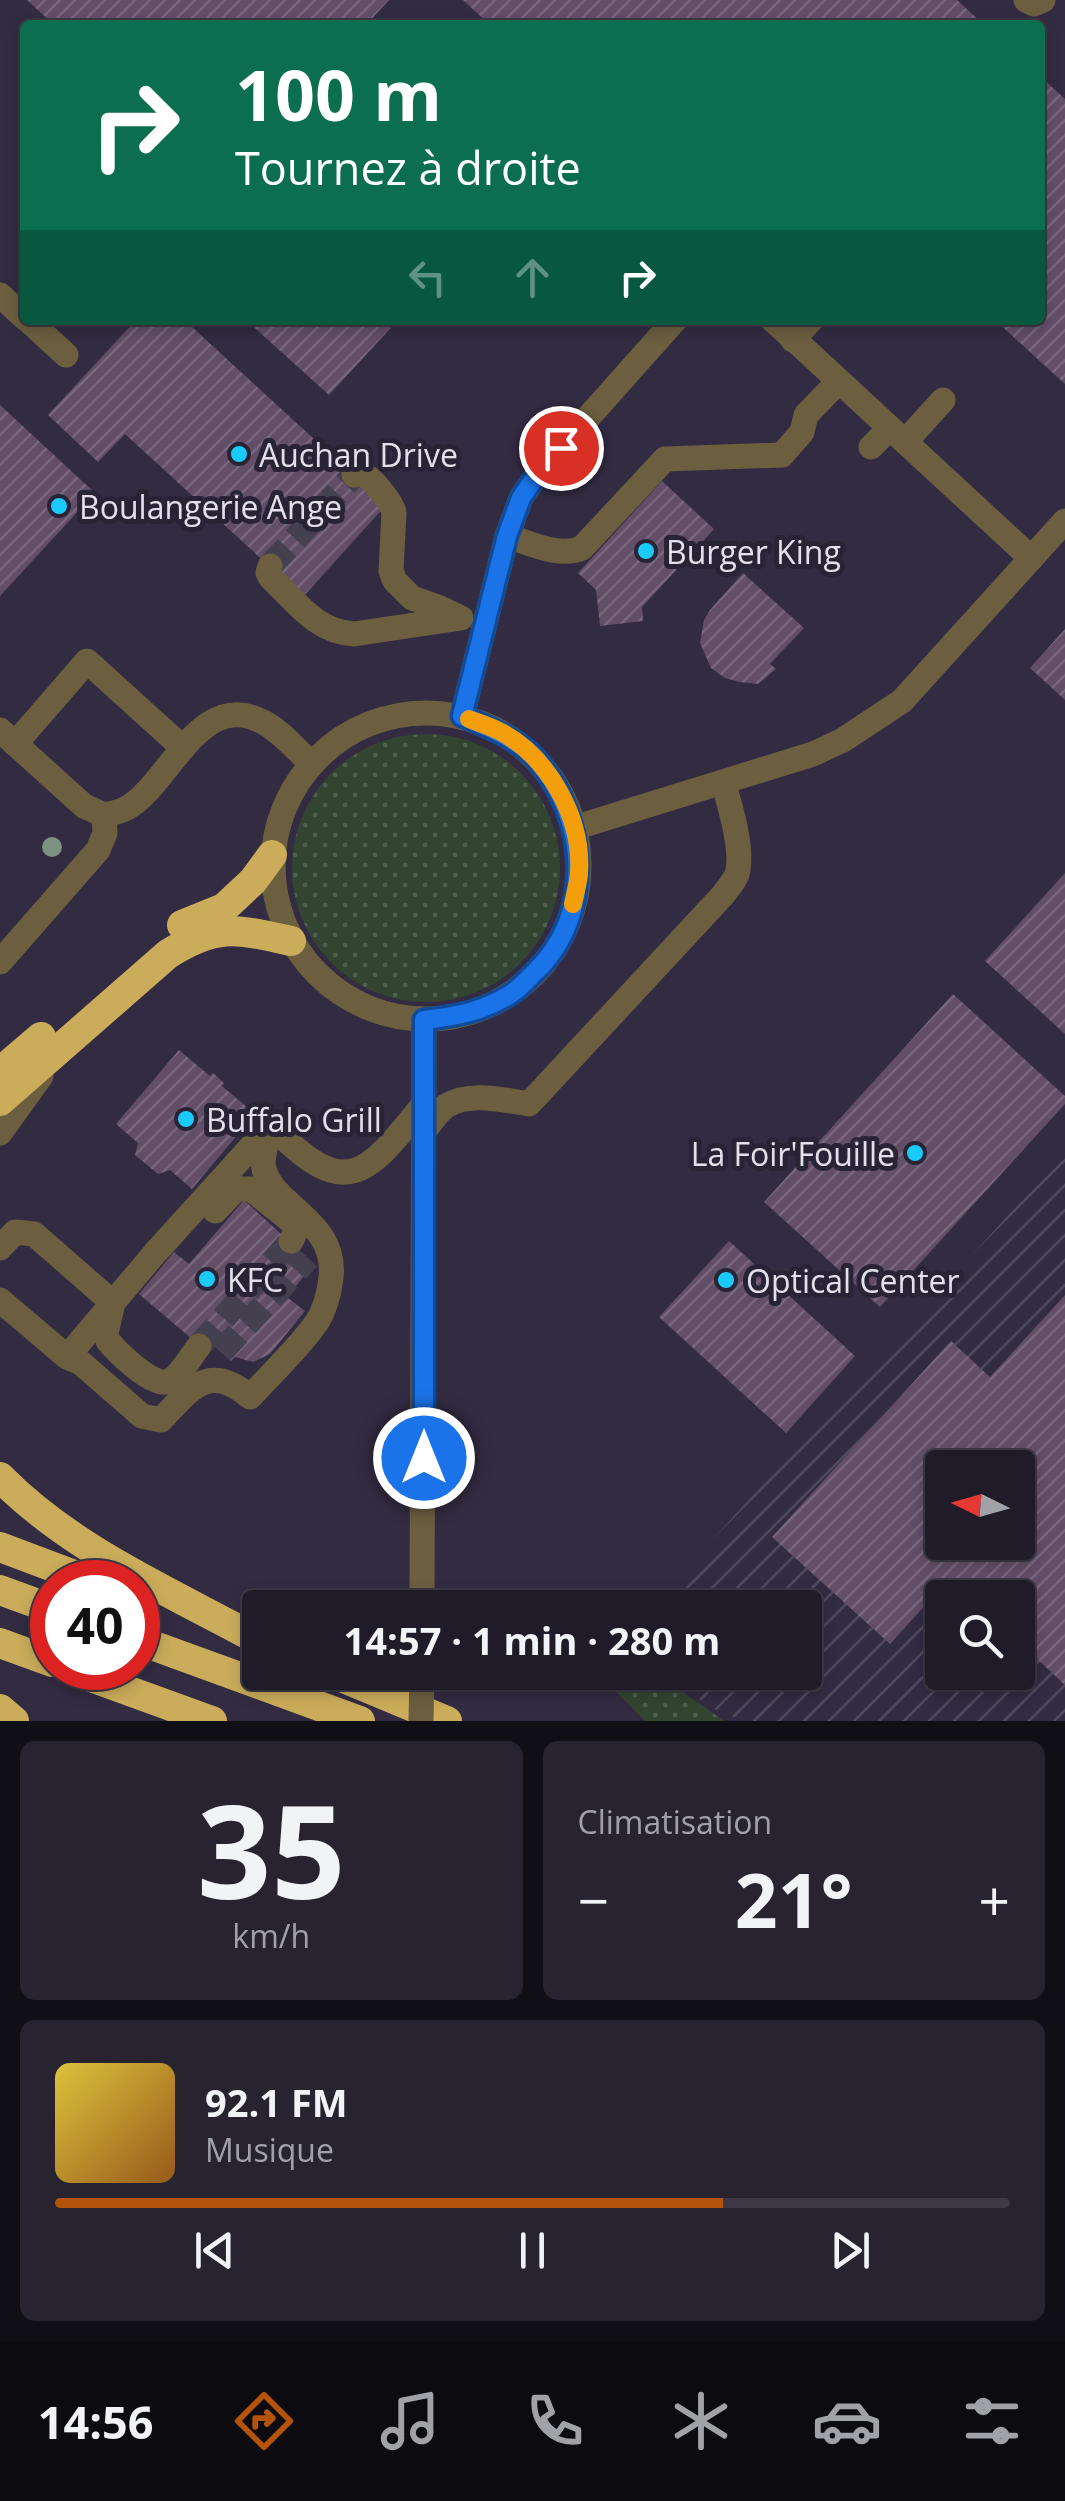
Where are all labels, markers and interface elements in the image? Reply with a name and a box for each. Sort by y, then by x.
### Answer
text: 100 m [235,46,442,142]
icon: right [70,60,200,190]
text: Tournez à droite [235,137,581,198]
icon: left [400,250,455,305]
icon: ahead [505,250,560,305]
icon: right [610,250,665,305]
pin [519,406,604,491]
icon: arrive [534,421,589,476]
place label: Auchan Drive [259,433,458,476]
marker: Auchan Drive [228,443,250,465]
place label: Boulangerie Ange [79,485,342,528]
marker: Boulangerie Ange [48,495,70,517]
place label: Burger King [666,530,841,573]
marker: Burger King [635,540,657,562]
place label: Buffalo Grill [206,1098,382,1141]
marker: Buffalo Grill [175,1108,197,1130]
place label: La Foir'Fouille [691,1132,895,1175]
marker: La Foir'Fouille [904,1142,926,1164]
place label: KFC [227,1258,283,1301]
place label: Optical Center [746,1259,960,1302]
marker: KFC [196,1268,218,1290]
marker: Optical Center [715,1269,737,1291]
position arrow [372,1406,476,1510]
north arrow [925,1450,1035,1560]
map controls [925,1450,1035,1690]
speed limit sign: 40 [30,1560,160,1690]
button: search [925,1580,1035,1690]
text: 14:57 · 1 min · 280 m [344,1614,720,1666]
text: 35 [197,1760,346,1937]
text: Climatisation [578,1800,772,1843]
text: 21° [735,1848,853,1950]
text: − [578,1862,609,1937]
text: + [979,1862,1010,1937]
text: km/h [232,1914,310,1957]
text: 92.1 FM [205,2076,348,2128]
text: Musique [205,2128,334,2171]
icon: previous [187,2223,242,2278]
icon: pause [505,2223,560,2278]
icon: next [823,2223,878,2278]
icon: directions [229,2386,299,2456]
icon: music [375,2386,445,2456]
icon: phone [520,2386,590,2456]
icon: climate [666,2386,736,2456]
icon: car [812,2386,882,2456]
icon: filters [957,2386,1027,2456]
text: 14:56 [38,2391,154,2452]

